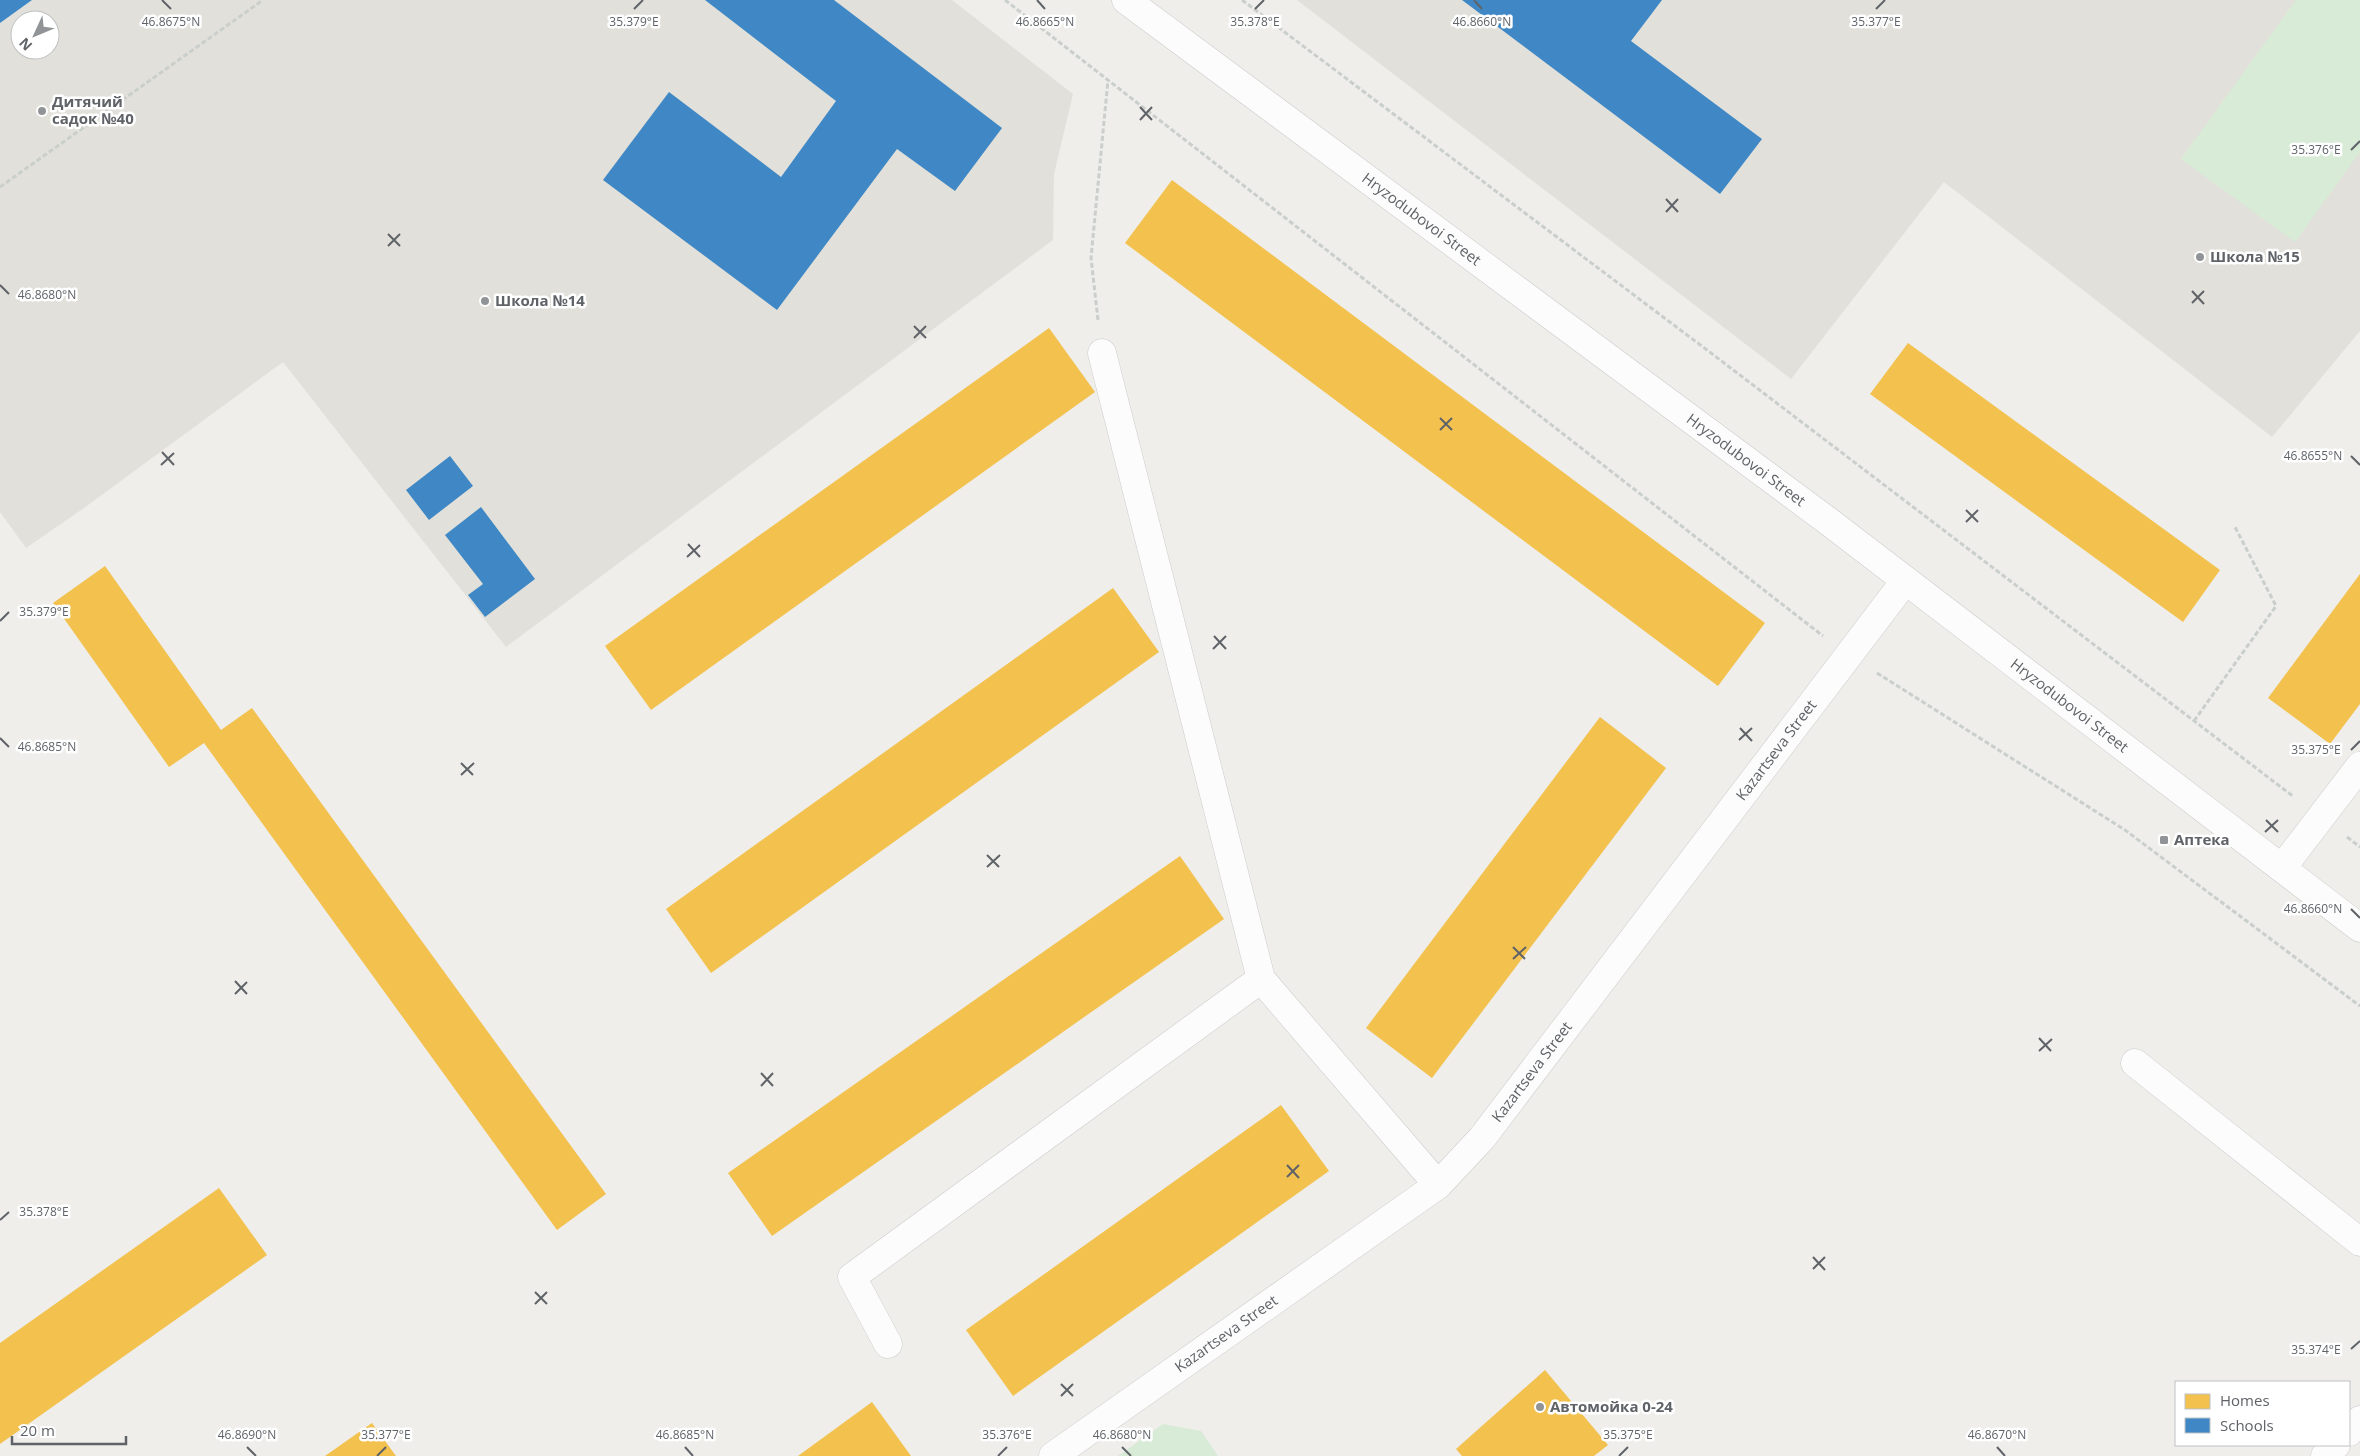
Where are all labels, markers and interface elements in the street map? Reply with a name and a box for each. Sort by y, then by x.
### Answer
north arrow [10,10,60,60]
text: 46.8675°N [142,13,200,30]
text: 35.379°E [609,13,659,30]
text: 46.8665°N [1016,13,1074,30]
text: 35.378°E [1230,13,1280,30]
text: 46.8660°N [1453,13,1511,30]
text: 35.377°E [1851,13,1901,30]
text: N [14,34,36,55]
place label: Дитячий садок №40 [52,91,134,128]
marker: Дитячий садок №40 [36,105,48,117]
text: 35.376°E [2291,141,2341,158]
street label: Hryzodubovoi Street [1358,168,1486,269]
place label: Школа №15 [2210,246,2300,266]
marker: Школа №15 [2194,251,2206,263]
text: 46.8680°N [18,286,76,303]
place label: Школа №14 [495,290,585,310]
marker: Школа №14 [479,295,491,307]
street label: Hryzodubovoi Street [1683,408,1810,510]
text: 46.8655°N [2284,447,2342,464]
text: 35.379°E [19,603,69,620]
street label: Hryzodubovoi Street [2007,653,2133,756]
street label: Kazartseva Street [1731,695,1820,804]
text: 46.8685°N [18,738,76,755]
text: 35.375°E [2291,741,2341,758]
place label: Аптека [2174,829,2230,849]
marker: Аптека [2158,834,2170,846]
text: 46.8660°N [2284,900,2342,917]
street label: Kazartseva Street [1487,1017,1576,1126]
text: 35.378°E [19,1203,69,1220]
street label: Kazartseva Street [1170,1290,1281,1376]
text: 35.374°E [2291,1341,2341,1358]
legend [2175,1381,2350,1446]
text: Homes [2220,1390,2270,1410]
place label: Автомойка 0-24 [1550,1396,1673,1416]
marker: Автомойка 0-24 [1534,1401,1546,1413]
scale bar [12,1414,126,1446]
text: Schools [2220,1415,2274,1435]
text: 20 m [20,1420,55,1440]
text: 46.8690°N [218,1426,276,1443]
text: 35.377°E [361,1426,411,1443]
text: 46.8685°N [656,1426,714,1443]
text: 35.376°E [982,1426,1032,1443]
text: 46.8680°N [1093,1426,1151,1443]
text: 35.375°E [1603,1426,1653,1443]
text: 46.8670°N [1968,1426,2026,1443]

